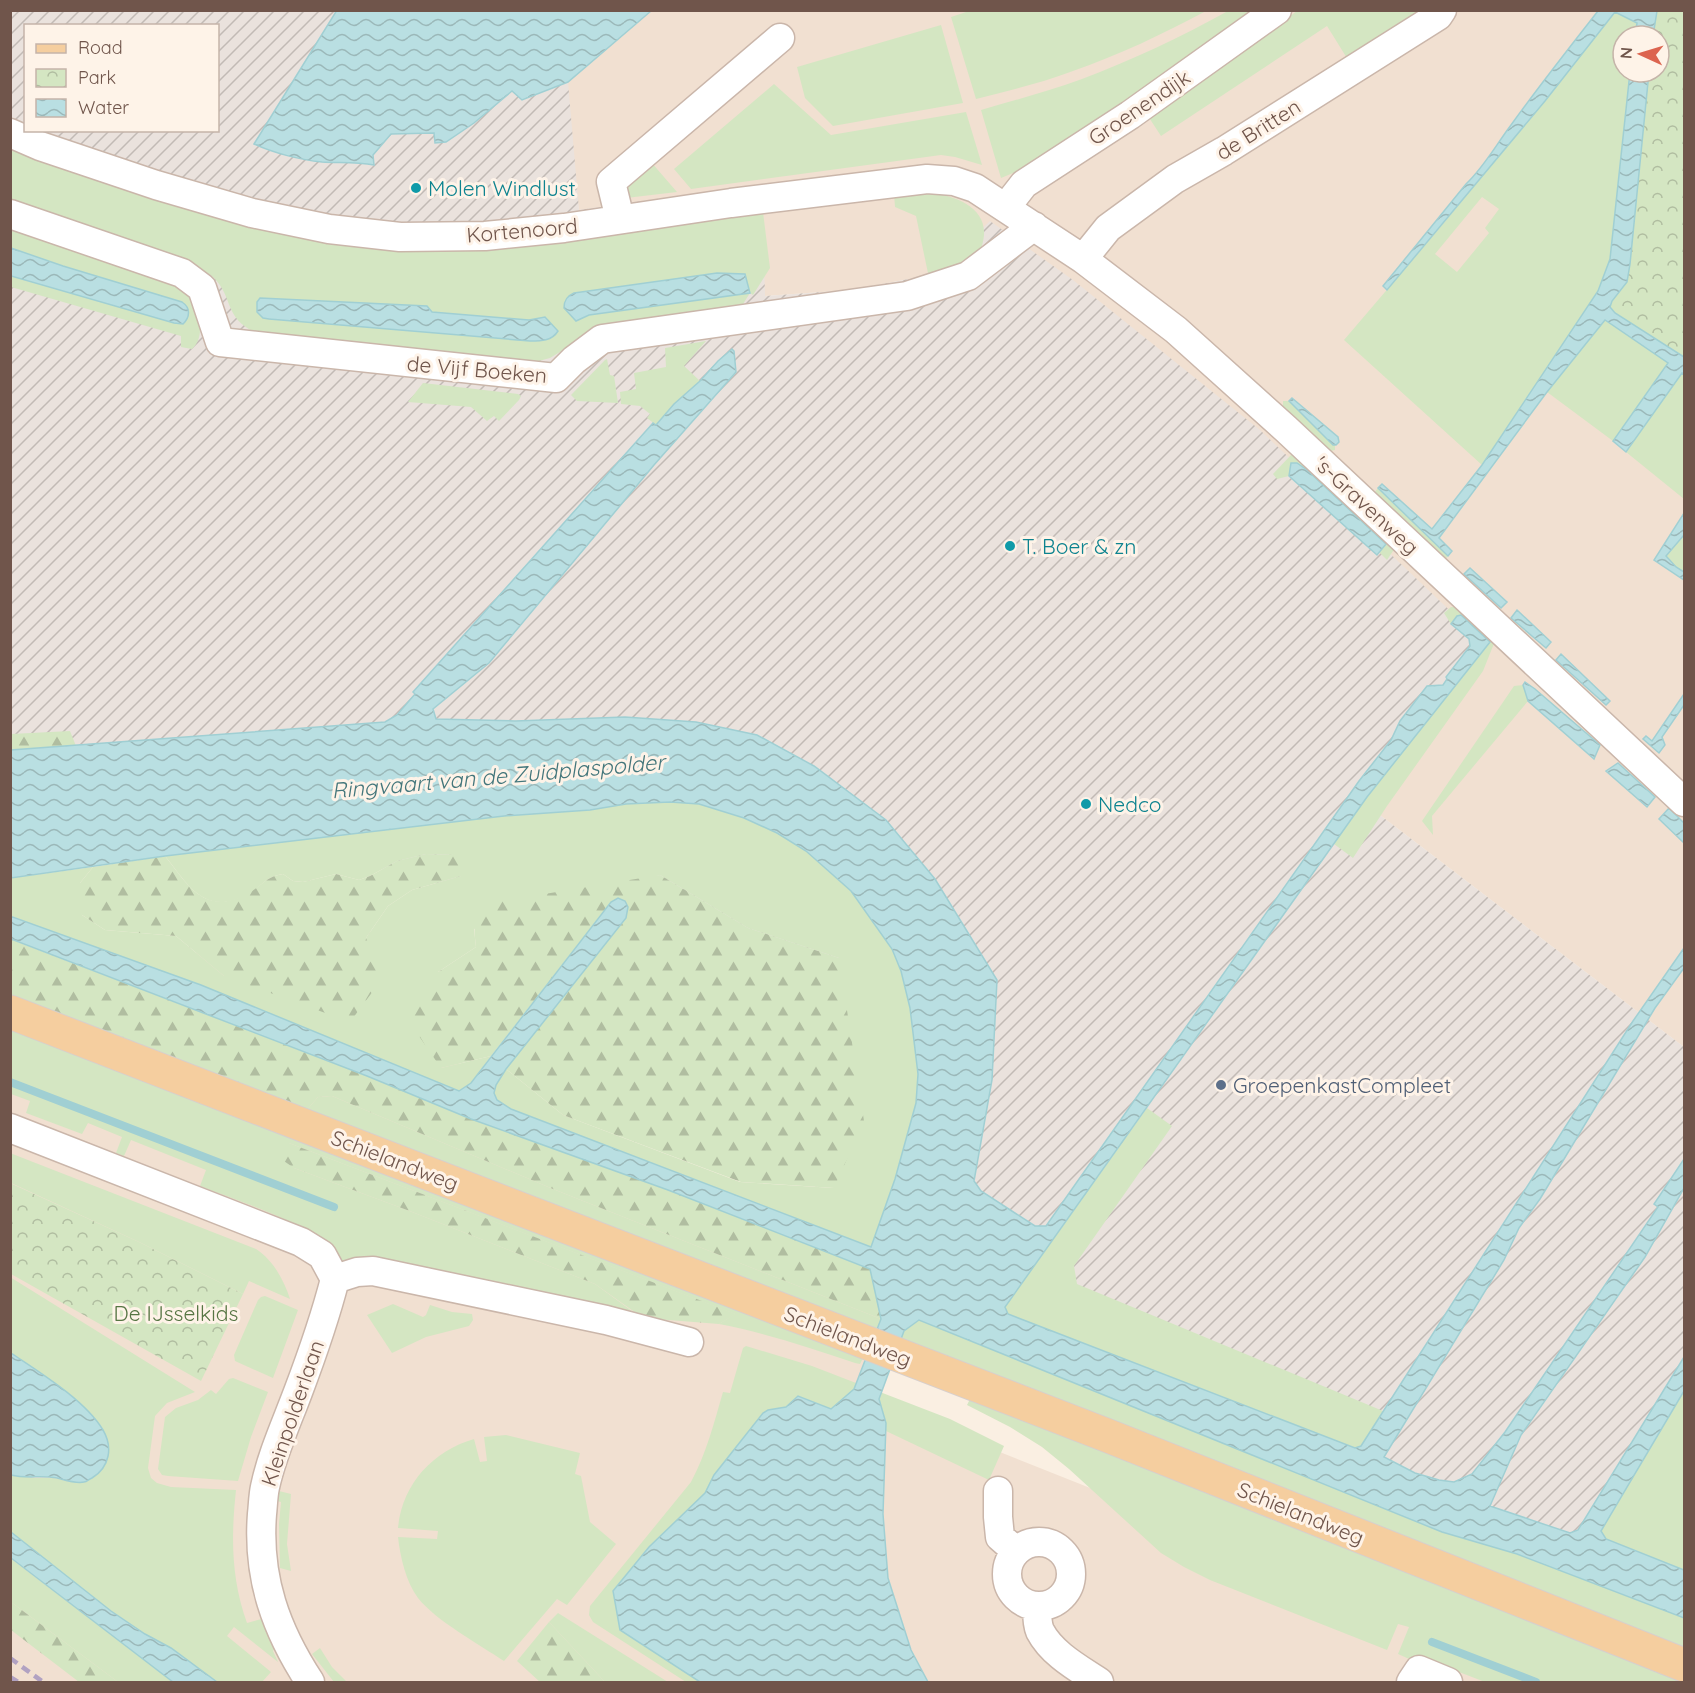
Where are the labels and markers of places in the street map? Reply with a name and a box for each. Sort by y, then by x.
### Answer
place label: Molen Windlust [428,175,576,201]
marker: Molen Windlust [409,181,423,195]
place label: T. Boer & zn [1022,533,1136,559]
marker: T. Boer & zn [1003,539,1017,553]
place label: Nedco [1098,791,1161,817]
marker: Nedco [1079,797,1093,811]
place label: GroepenkastCompleet [1233,1072,1451,1098]
marker: GroepenkastCompleet [1214,1078,1228,1092]

